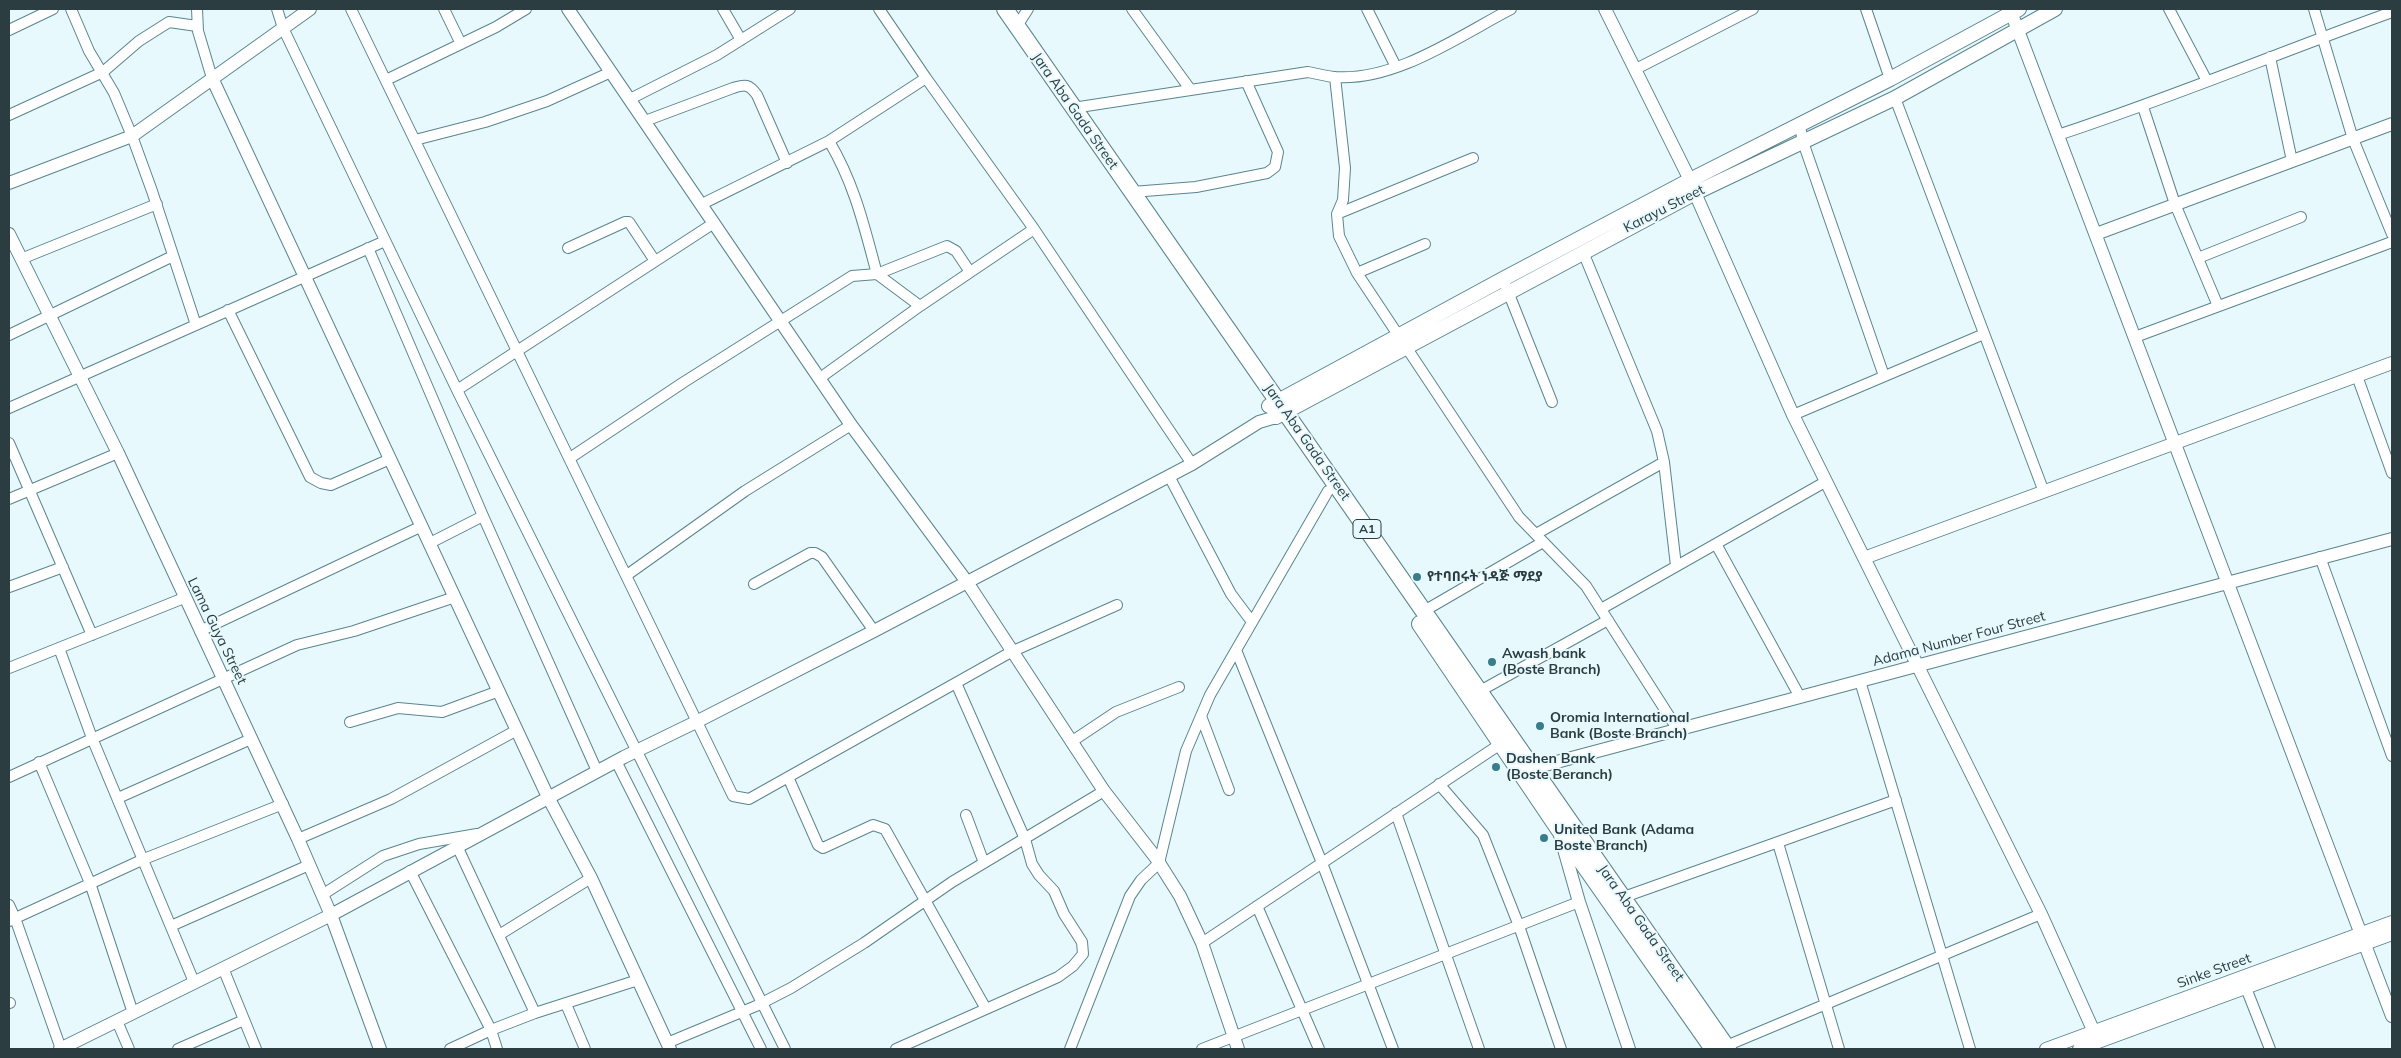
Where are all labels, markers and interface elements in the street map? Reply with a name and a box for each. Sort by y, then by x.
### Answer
street label: Jara Aba Gada Street [1028,49,1122,173]
street label: Karayu Street [1621,181,1707,237]
street label: Jara Aba Gada Street [1260,380,1354,504]
road number: A1 [1353,520,1381,538]
place label: የተባበሩት ነዳጅ ማደያ [1427,569,1543,585]
marker: የተባበሩት ነዳጅ ማደያ [1411,571,1423,583]
street label: Lama Guya Street [184,575,250,687]
street label: Adama Number Four Street [1871,608,2047,670]
place label: Awash bank (Boste Branch) [1502,646,1601,679]
marker: Awash bank (Boste Branch) [1486,656,1498,668]
place label: Oromia International Bank (Boste Branch) [1550,710,1689,742]
marker: Oromia International Bank (Boste Branch) [1534,720,1546,732]
place label: Dashen Bank (Boste Beranch) [1506,751,1613,784]
marker: Dashen Bank (Boste Beranch) [1490,761,1502,773]
place label: United Bank (Adama Boste Branch) [1554,822,1694,854]
marker: United Bank (Adama Boste Branch) [1538,832,1550,844]
street label: Jara Aba Gada Street [1594,861,1688,985]
street label: Sinke Street [2175,950,2253,992]

